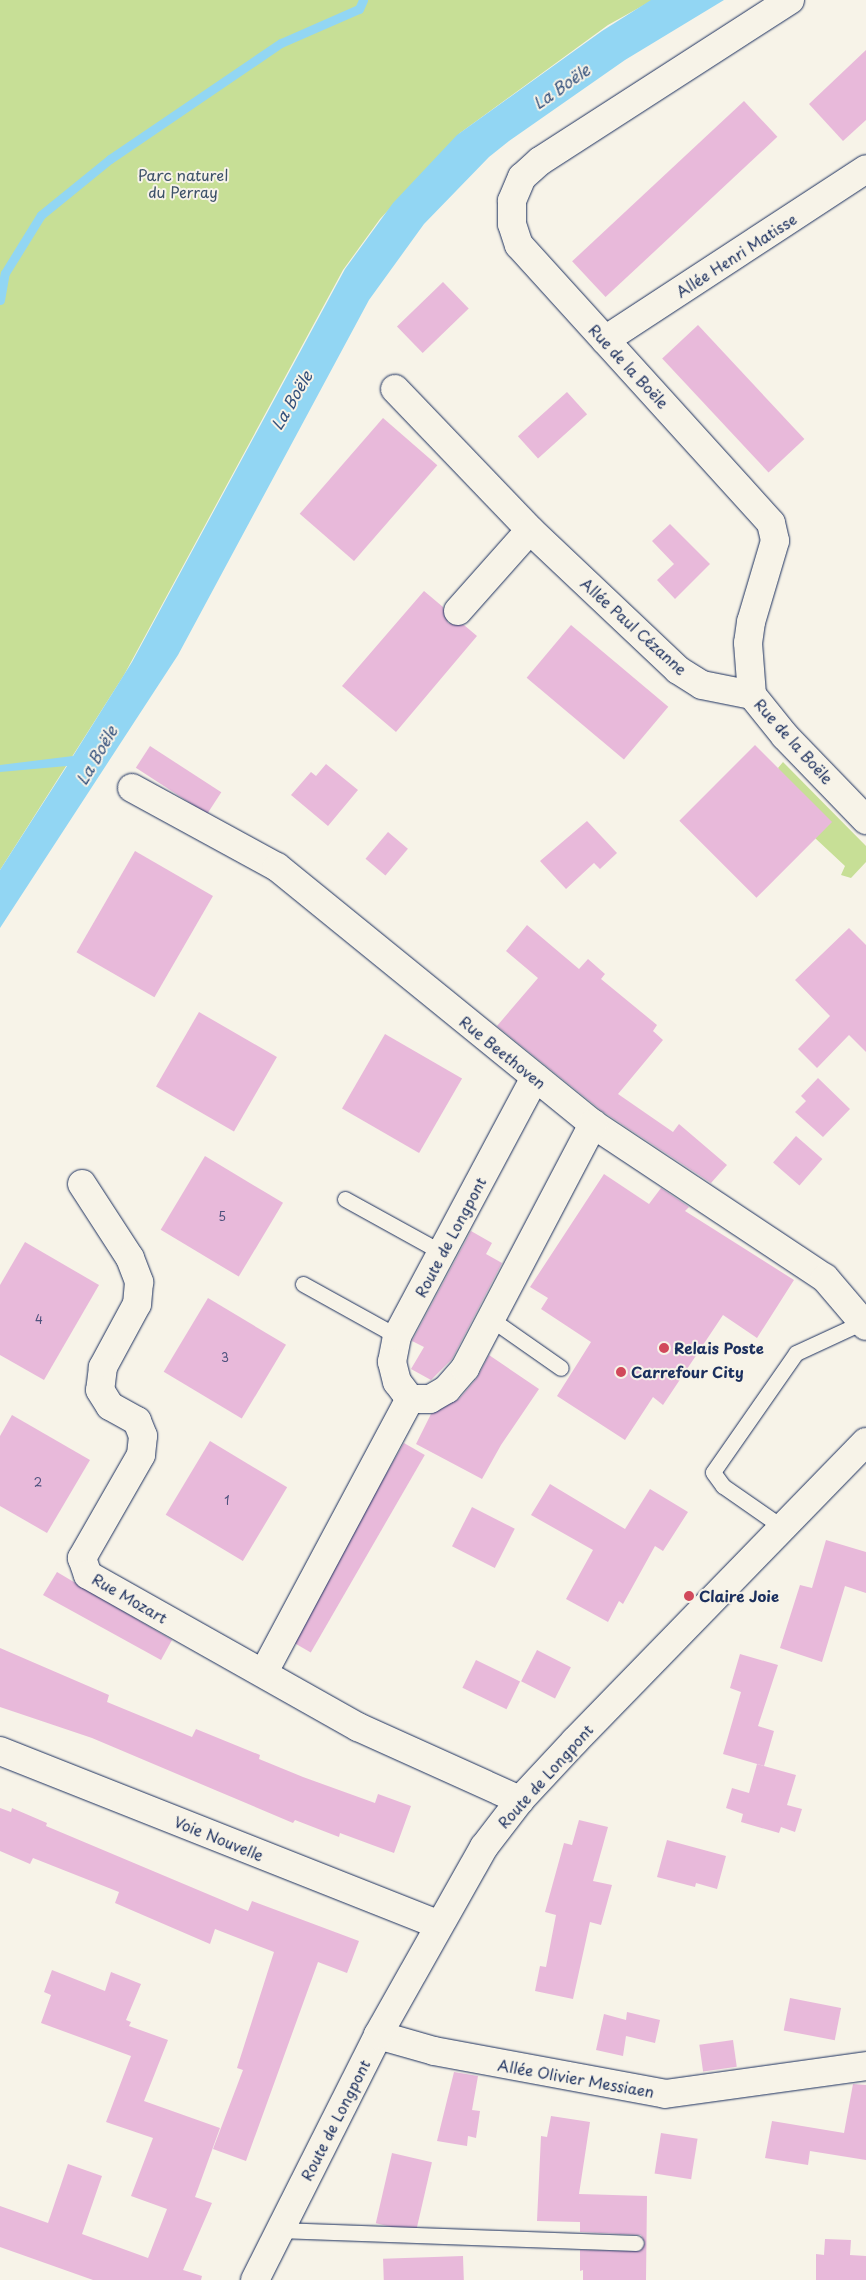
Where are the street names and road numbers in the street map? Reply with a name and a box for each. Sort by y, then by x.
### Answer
street label: Allée Henri Matisse [672,209,800,301]
street label: Rue de la Boële [585,319,673,413]
street label: Allée Paul Cézanne [577,573,691,679]
street label: Rue de la Boële [750,694,838,788]
street label: Rue Beethoven [456,1011,550,1093]
street label: Route de Longpont [411,1174,489,1300]
street label: Rue Mozart [89,1569,171,1627]
street label: Route de Longpont [493,1720,597,1832]
street label: Voie Nouvelle [172,1812,266,1864]
street label: Allée Olivier Messiaen [496,2055,656,2101]
street label: Route de Longpont [297,2056,373,2184]

